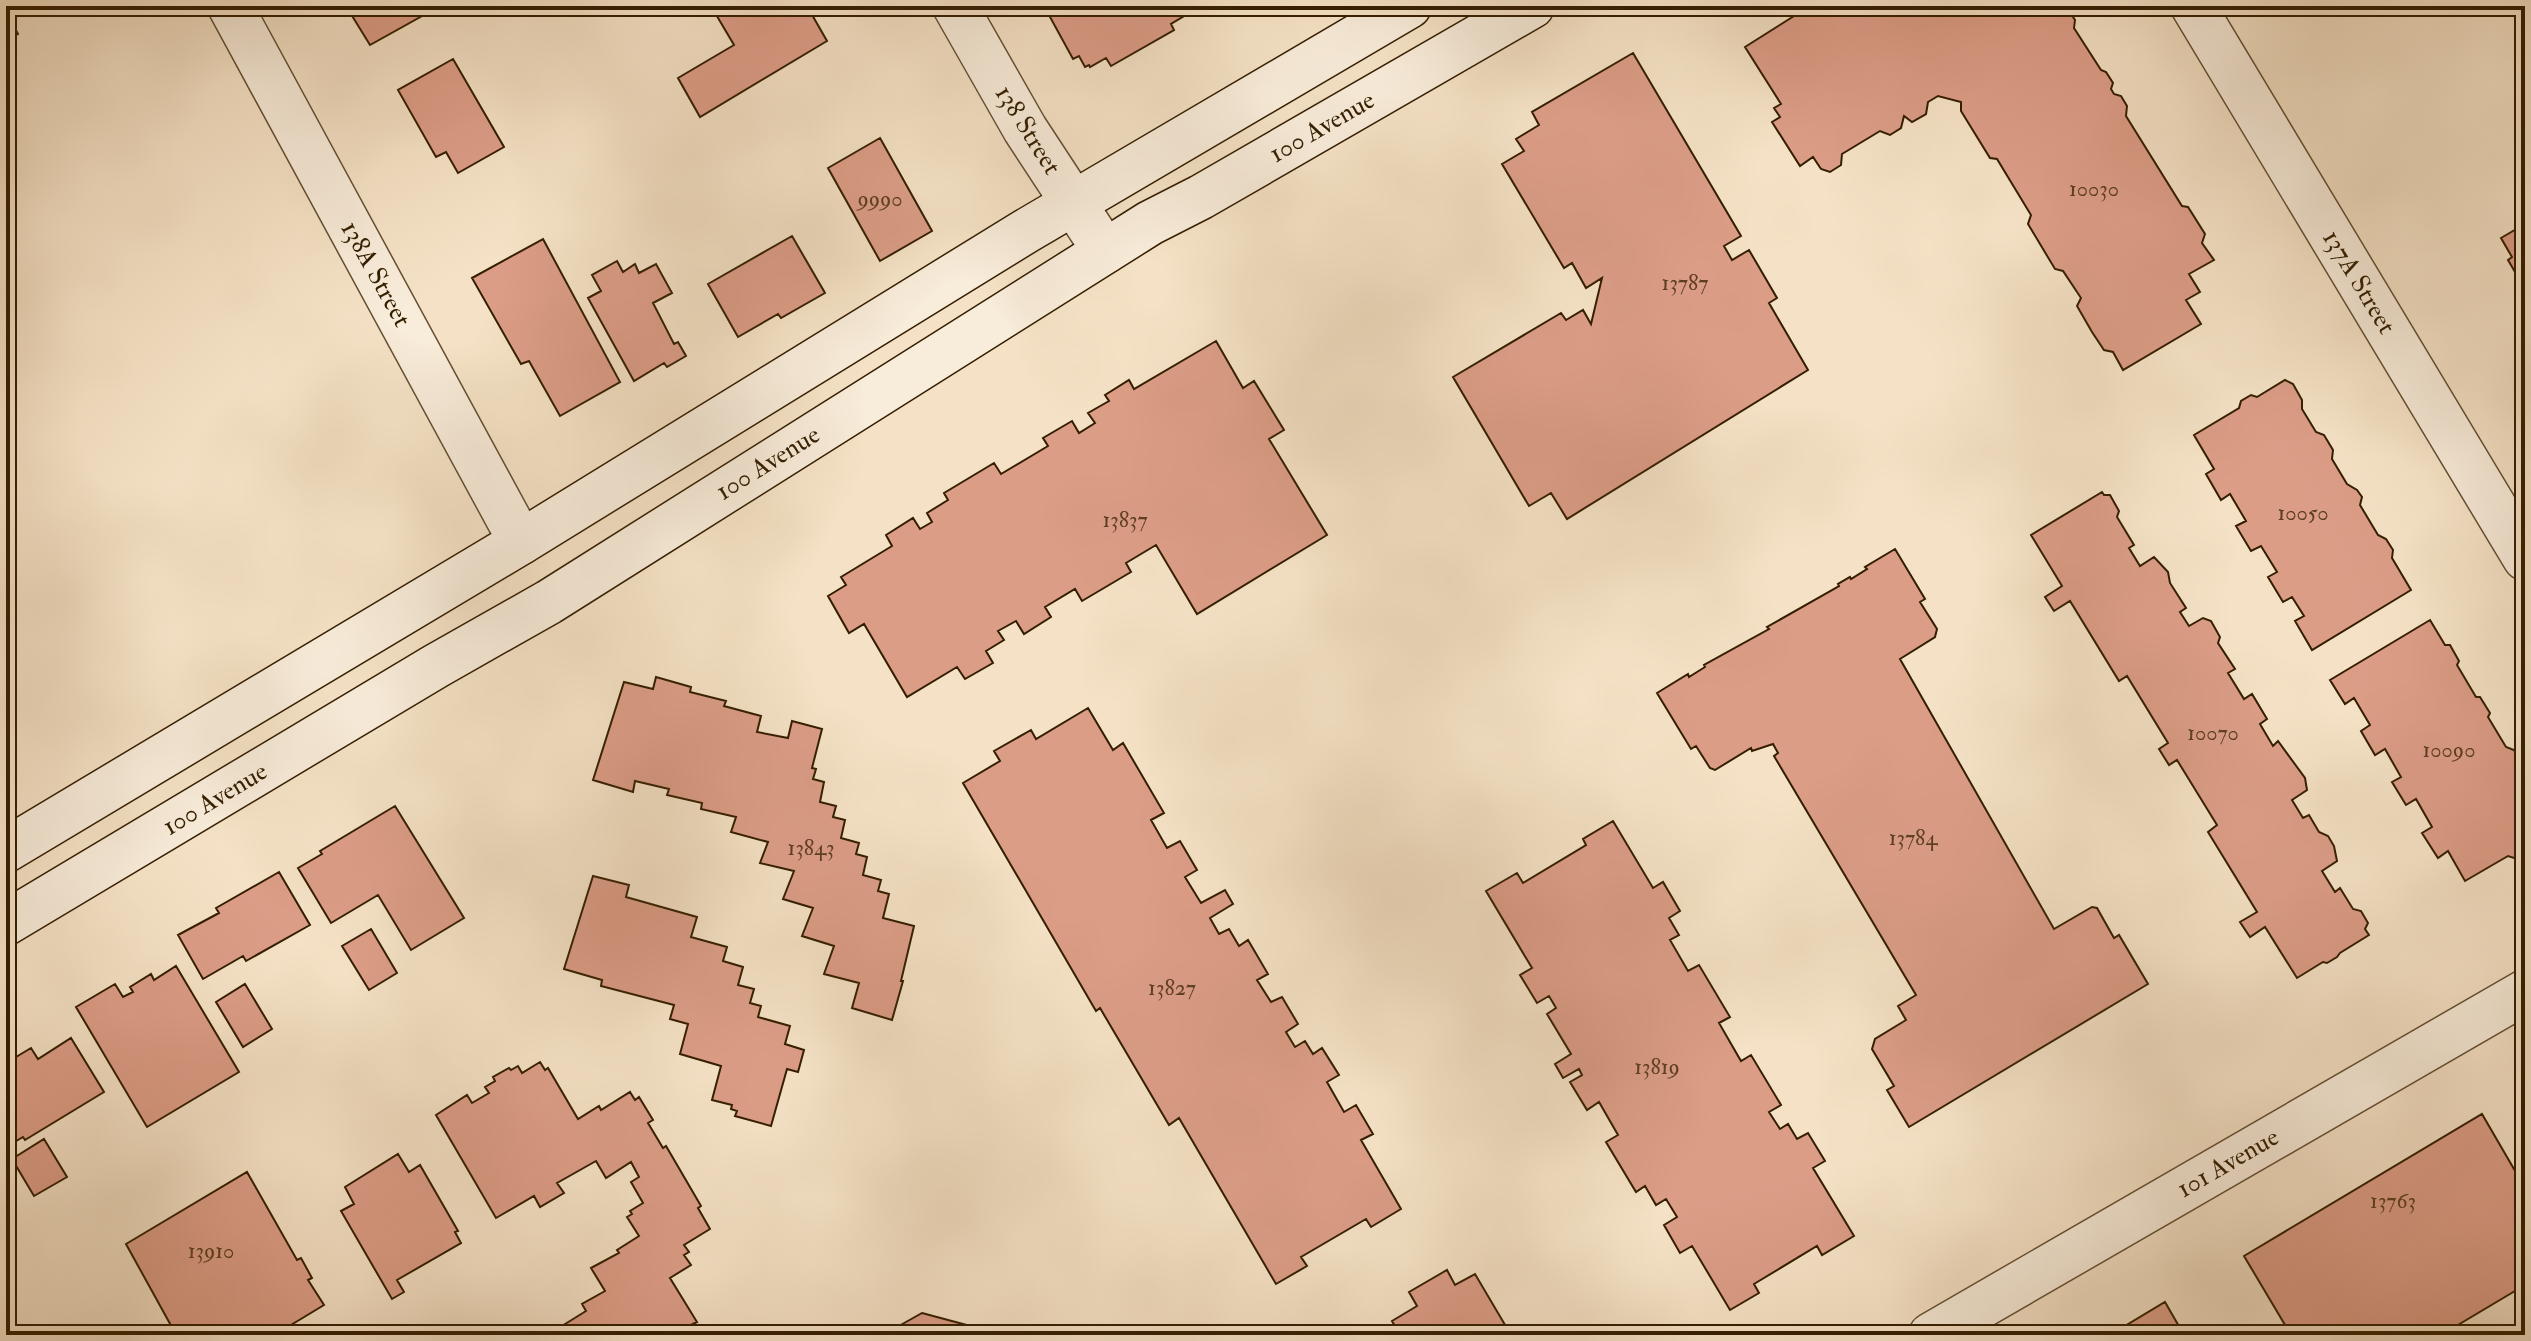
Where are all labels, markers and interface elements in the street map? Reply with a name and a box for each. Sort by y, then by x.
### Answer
street label: 138 Street [988,79,1068,181]
street label: 100 Avenue [1264,84,1381,170]
house number: 10030 [2069,175,2119,203]
house number: 9990 [855,185,903,213]
street label: 138A Street [334,215,418,333]
street label: 137A Street [2315,224,2403,340]
house number: 13787 [1662,269,1708,297]
street label: 100 Avenue [710,418,826,507]
house number: 10050 [2277,499,2329,527]
house number: 13837 [1102,506,1148,534]
house number: 10070 [2187,719,2239,747]
house number: 10090 [2423,736,2475,764]
street label: 100 Avenue [157,755,273,843]
house number: 13784 [1889,824,1938,852]
house number: 13843 [788,834,834,862]
house number: 13827 [1148,974,1196,1002]
house number: 13819 [1634,1053,1680,1081]
street label: 101 Avenue [2171,1121,2285,1205]
house number: 13763 [2370,1187,2416,1215]
house number: 13910 [188,1237,234,1265]

